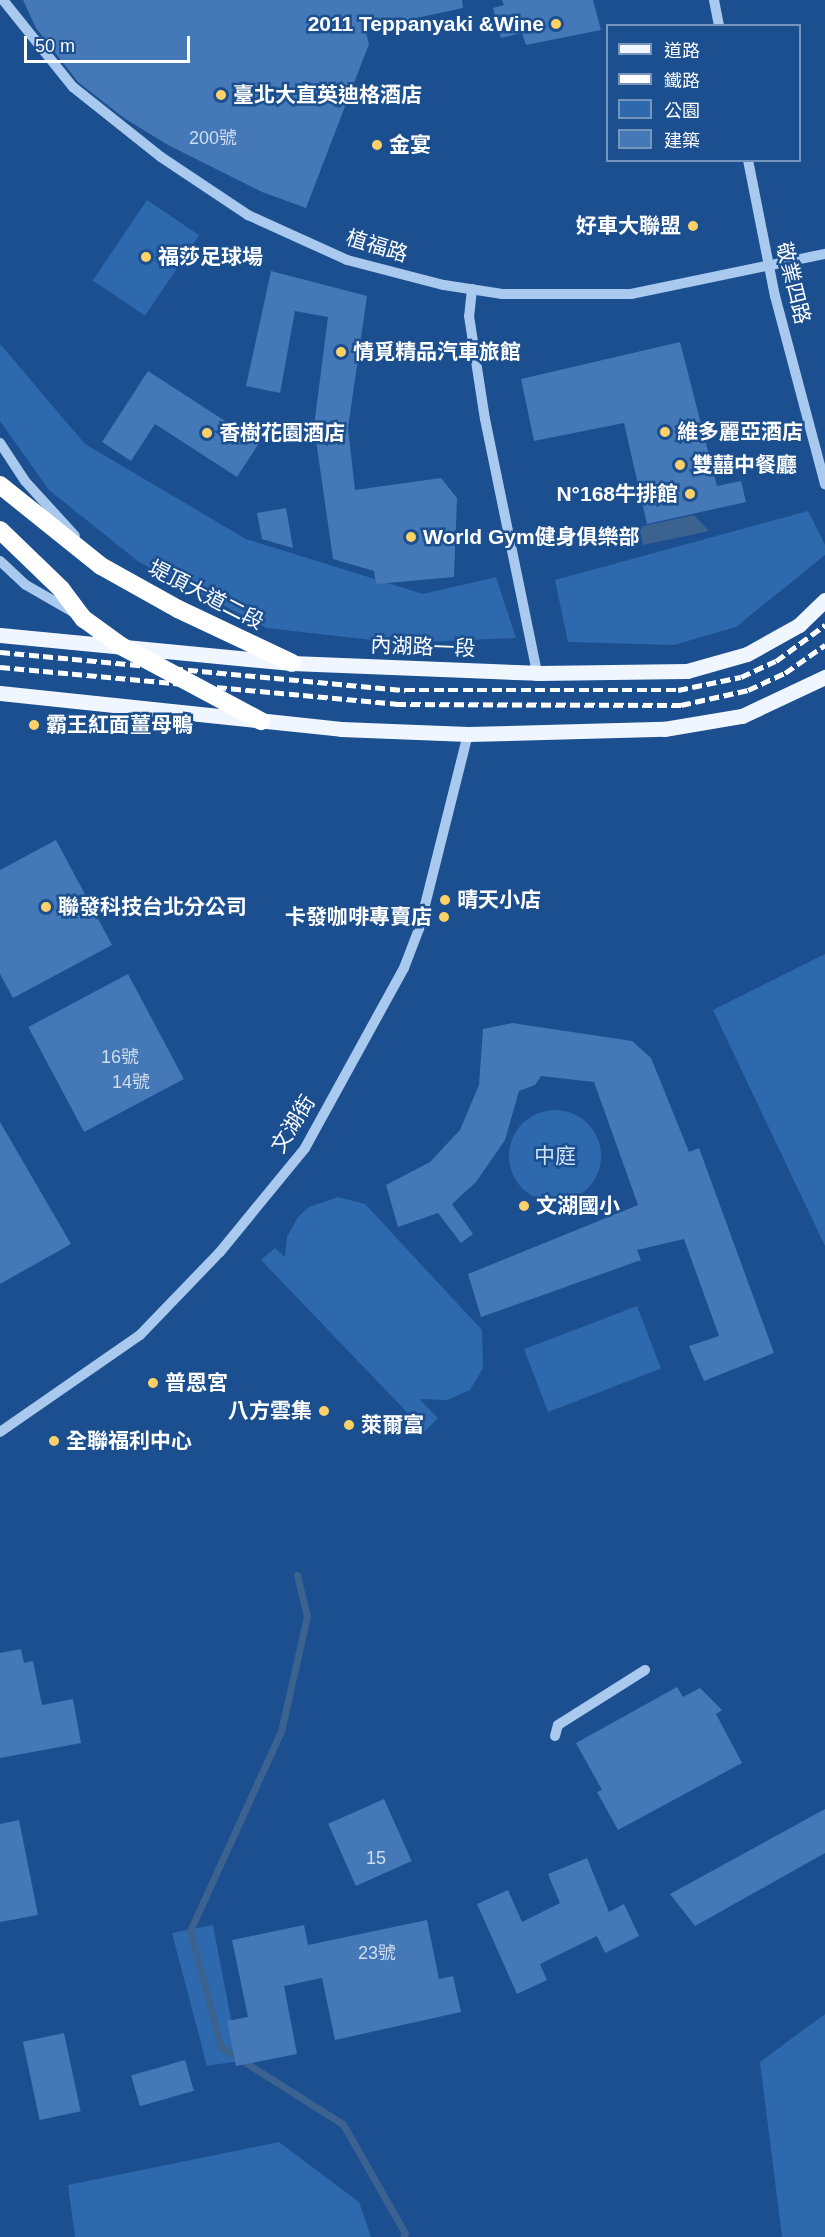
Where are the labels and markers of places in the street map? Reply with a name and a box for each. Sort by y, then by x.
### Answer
place label: 2011 Teppanyaki &Wine [308,11,544,37]
marker: 2011 Teppanyaki &Wine [549,17,563,31]
place label: 臺北大直英迪格酒店 [233,82,422,108]
marker: 臺北大直英迪格酒店 [214,88,228,102]
place label: 金宴 [389,132,431,158]
marker: 金宴 [370,138,384,152]
place label: 好車大聯盟 [576,213,681,239]
marker: 好車大聯盟 [686,219,700,233]
place label: 福莎足球場 [158,244,263,270]
marker: 福莎足球場 [139,250,153,264]
place label: 情覓精品汽車旅館 [353,339,521,365]
marker: 情覓精品汽車旅館 [334,345,348,359]
place label: 維多麗亞酒店 [677,419,803,445]
place label: 香樹花園酒店 [219,420,345,446]
marker: 維多麗亞酒店 [658,425,672,439]
marker: 香樹花園酒店 [200,426,214,440]
place label: 雙囍中餐廳 [692,452,797,478]
marker: 雙囍中餐廳 [673,458,687,472]
place label: N°168牛排館 [556,481,678,507]
marker: N°168牛排館 [683,487,697,501]
place label: World Gym健身俱樂部 [423,524,640,550]
marker: World Gym健身俱樂部 [404,530,418,544]
place label: 霸王紅面薑母鴨 [46,712,193,738]
marker: 霸王紅面薑母鴨 [27,718,41,732]
place label: 晴天小店 [457,887,541,913]
marker: 晴天小店 [438,893,452,907]
place label: 聯發科技台北分公司 [58,894,247,920]
marker: 聯發科技台北分公司 [39,900,53,914]
place label: 卡發咖啡專賣店 [285,904,432,930]
marker: 卡發咖啡專賣店 [437,910,451,924]
place label: 文湖國小 [536,1193,620,1219]
marker: 文湖國小 [517,1199,531,1213]
place label: 普恩宮 [165,1370,228,1396]
marker: 普恩宮 [146,1376,160,1390]
place label: 八方雲集 [228,1398,312,1424]
marker: 八方雲集 [317,1404,331,1418]
place label: 萊爾富 [361,1412,424,1438]
marker: 萊爾富 [342,1418,356,1432]
place label: 全聯福利中心 [66,1428,192,1454]
marker: 全聯福利中心 [47,1434,61,1448]

